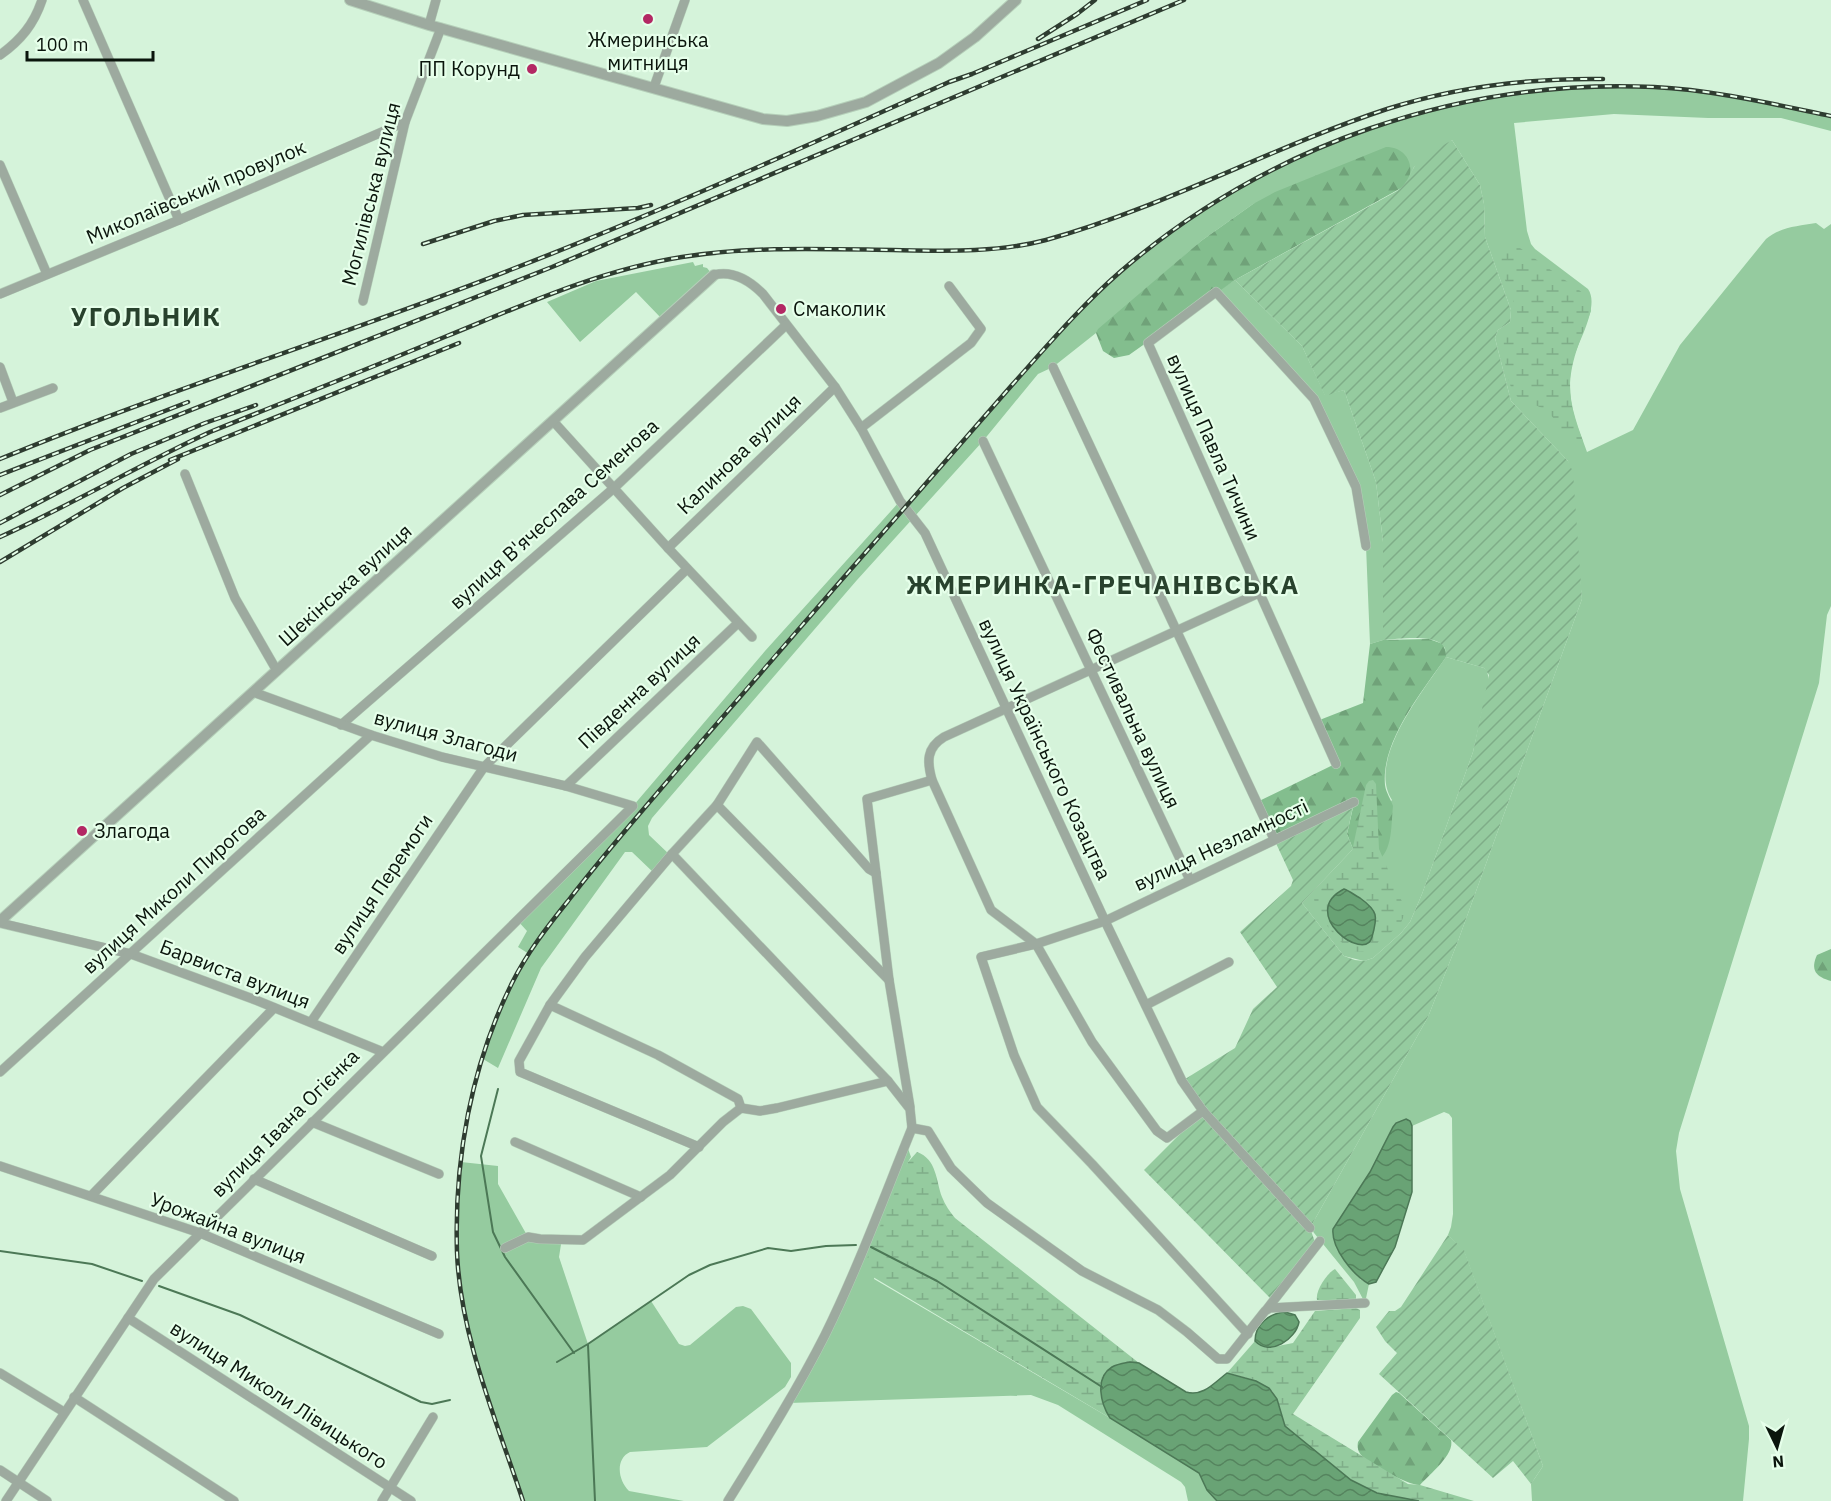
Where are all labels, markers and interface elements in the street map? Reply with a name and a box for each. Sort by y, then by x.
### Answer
marker: Жмеринська митниця [641,12,655,26]
scale bar [27,24,153,62]
place label: Жмеринська митниця [587,26,709,76]
text: 100 m [36,33,88,56]
place label: ПП Корунд [418,55,520,82]
marker: ПП Корунд [525,62,539,76]
street label: Могилівська вулиця [335,99,406,289]
street label: Миколаївський провулок [82,133,310,250]
place label: Смаколик [793,295,886,322]
district label: УГОЛЬНИК [71,299,221,333]
marker: Смаколик [774,302,788,316]
street label: вулиця Павла Тичини [1161,349,1268,544]
street label: Калинова вулиця [671,387,807,520]
street label: вулиця В'ячеслава Семенова [443,412,664,615]
street label: Шекінська вулиця [272,517,417,652]
district label: ЖМЕРИНКА-ГРЕЧАНІВСЬКА [906,567,1300,601]
street label: вулиця Українського Козацтва [973,614,1118,884]
street label: Фестивальна вулиця [1080,623,1187,813]
street label: Південна вулиця [572,627,706,754]
street label: вулиця Злагоди [371,703,521,768]
street label: вулиця Незламності [1129,792,1312,897]
street label: вулиця Миколи Пирогова [76,800,272,979]
street label: вулиця Перемоги [325,808,439,959]
place label: Злагода [94,817,170,844]
marker: Злагода [75,824,89,838]
street label: Барвиста вулиця [156,932,314,1015]
street label: вулиця Івана Огієнка [205,1042,365,1203]
street label: Урожайна вулиця [146,1185,310,1270]
street label: вулиця Миколи Лівицького [165,1314,393,1475]
north arrow [1747,1417,1807,1477]
text: N [1772,1451,1785,1472]

